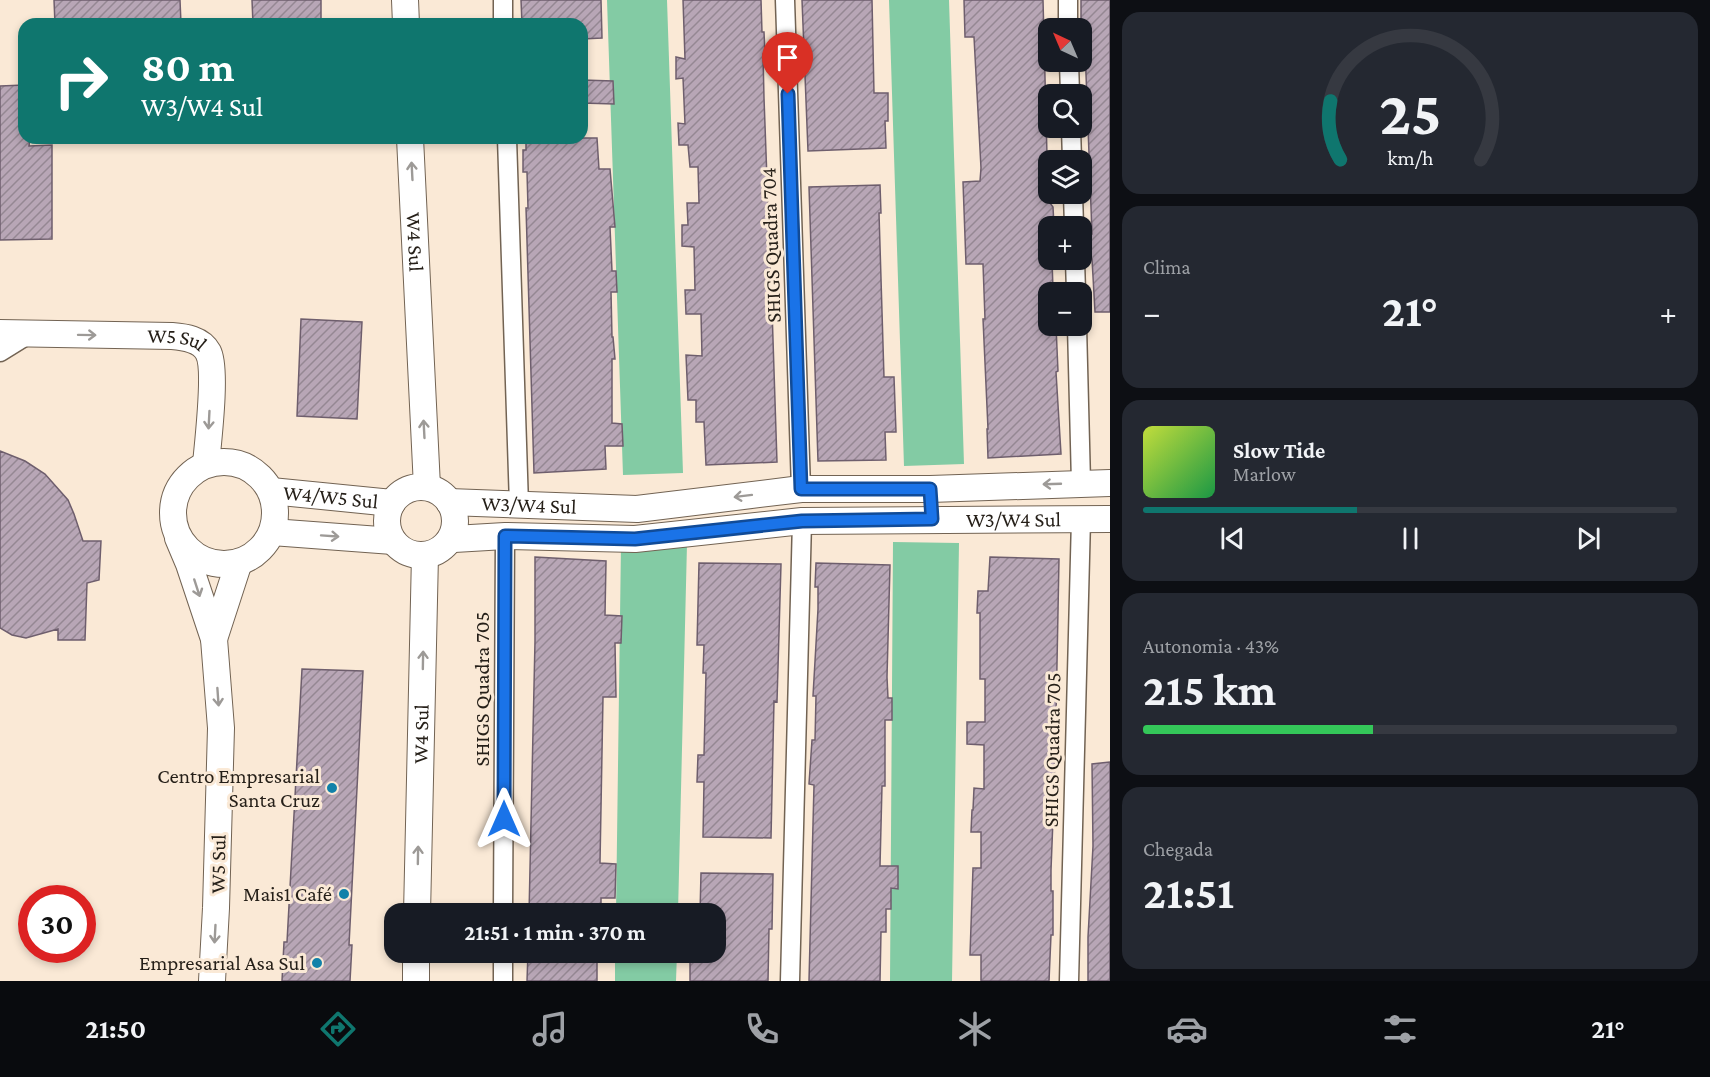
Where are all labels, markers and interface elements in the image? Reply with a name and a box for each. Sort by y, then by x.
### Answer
north arrow [1038,18,1092,72]
map controls [1038,18,1092,336]
pin [762,32,813,94]
icon: arrive [771,41,804,74]
icon: right [42,42,120,120]
text: 80 m [141,43,235,90]
text: 25 [1379,78,1441,147]
button: search [1038,84,1092,138]
text: W3/W4 Sul [141,92,263,122]
text: km/h [1387,146,1434,170]
button: layers [1038,150,1092,204]
one-way arrow [406,162,417,181]
street label: SHIGS Quadra 704 [756,167,786,323]
street label: W4 Sul [402,211,428,272]
button: + [1038,216,1092,270]
text: Clima [1143,256,1191,278]
button: − [1038,282,1092,336]
text: 21° [1382,286,1438,336]
text: − [1143,294,1160,331]
text: + [1660,294,1677,331]
street label: W5 Sul [147,324,212,356]
one-way arrow [77,329,97,341]
one-way arrow [203,409,214,429]
one-way arrow [418,419,429,439]
text: Slow Tide [1233,438,1325,463]
text: Marlow [1233,463,1296,485]
one-way arrow [1042,478,1062,490]
street label: W4/W5 Sul [282,480,379,514]
street label: W3/W4 Sul [481,491,577,519]
one-way arrow [734,491,753,502]
street label: W3/W4 Sul [966,507,1061,532]
icon: previous [1216,522,1249,555]
icon: pause [1394,522,1427,555]
icon: next [1572,522,1605,555]
one-way arrow [319,531,339,542]
one-way arrow [192,578,203,597]
street label: SHIGS Quadra 705 [470,612,494,766]
text: Autonomia · 43% [1143,635,1279,657]
one-way arrow [417,651,429,671]
text: 215 km [1143,665,1276,715]
street label: SHIGS Quadra 705 [1039,672,1065,828]
one-way arrow [213,687,224,706]
street label: W4 Sul [408,704,434,764]
place label: Centro Empresarial Santa Cruz [157,764,320,812]
marker: Centro Empresarial Santa Cruz [325,781,339,795]
position arrow [472,787,536,851]
street label: W5 Sul [205,834,231,894]
text: Chegada [1143,838,1213,860]
one-way arrow [413,846,424,866]
text: 21:51 [1143,868,1234,918]
place label: Mais1 Café [243,882,332,906]
speed limit sign: 30 [18,885,96,963]
marker: Mais1 Café [337,887,351,901]
text: 21:51 · 1 min · 370 m [464,920,646,945]
one-way arrow [209,923,220,943]
place label: Empresarial Asa Sul [139,951,305,975]
marker: Empresarial Asa Sul [310,956,324,970]
icon: directions [317,1008,359,1050]
icon: music [529,1008,571,1050]
icon: phone [741,1008,783,1050]
icon: climate [954,1008,996,1050]
icon: car [1166,1008,1208,1050]
icon: filters [1379,1008,1421,1050]
text: 21:50 [85,1014,146,1044]
text: 21° [1591,1014,1625,1044]

